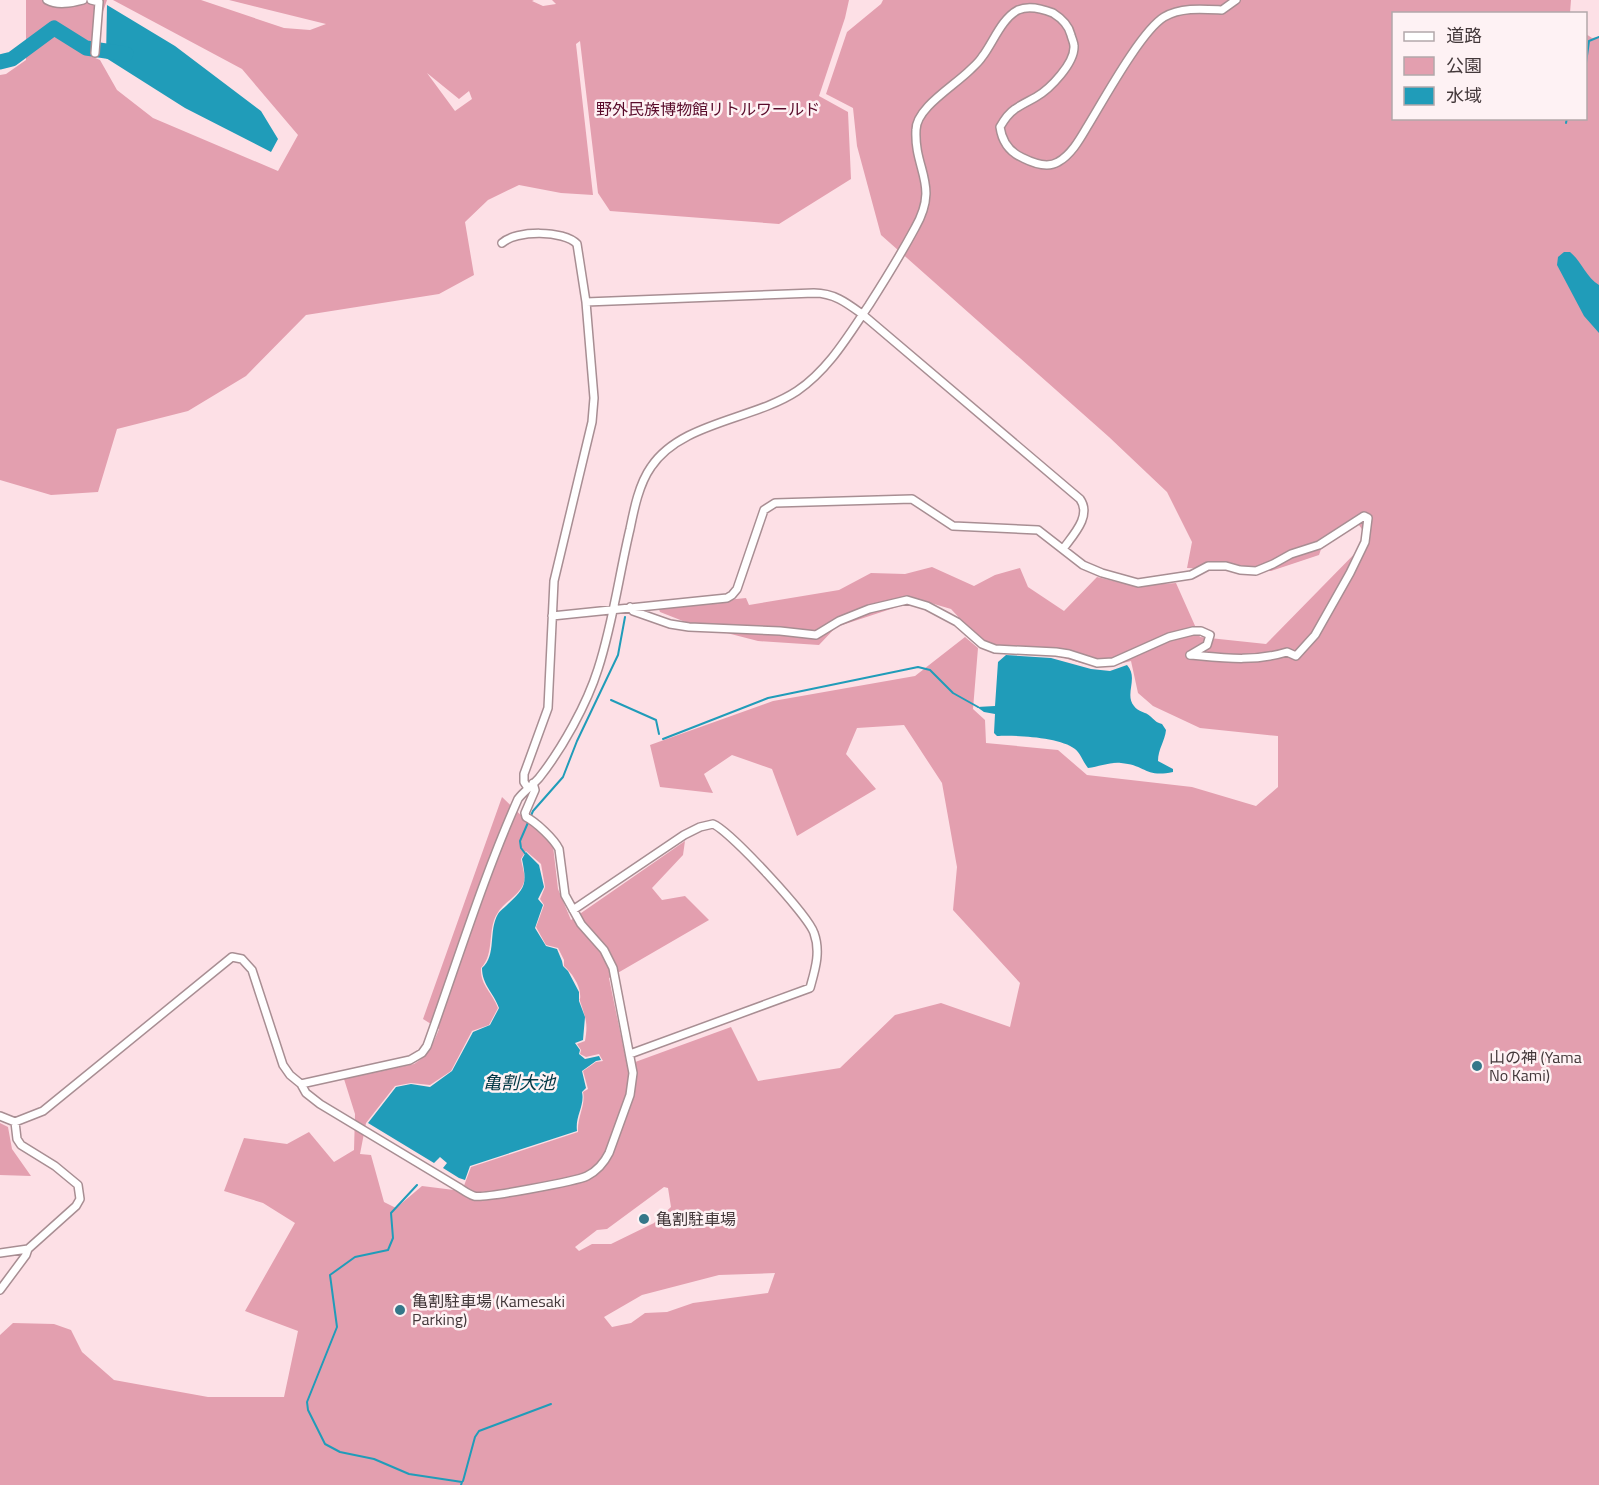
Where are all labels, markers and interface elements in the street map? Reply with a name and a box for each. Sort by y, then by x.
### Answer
legend [1392,12,1587,120]
text: 道路 [1446,22,1482,49]
text: 公園 [1446,52,1482,79]
text: 水域 [1446,82,1482,109]
park label: 野外民族博物館リトルワールド [596,97,820,121]
place label: 山の神 (Yama No Kami) [1489,1045,1582,1087]
marker: 山の神 (Yama No Kami) [1470,1059,1484,1073]
water label: 亀割大池 [483,1069,557,1096]
place label: 亀割駐車場 [656,1207,736,1231]
marker: 亀割駐車場 [637,1212,651,1226]
place label: 亀割駐車場 (Kamesaki Parking) [412,1289,565,1331]
marker: 亀割駐車場 (Kamesaki Parking) [393,1303,407,1317]

